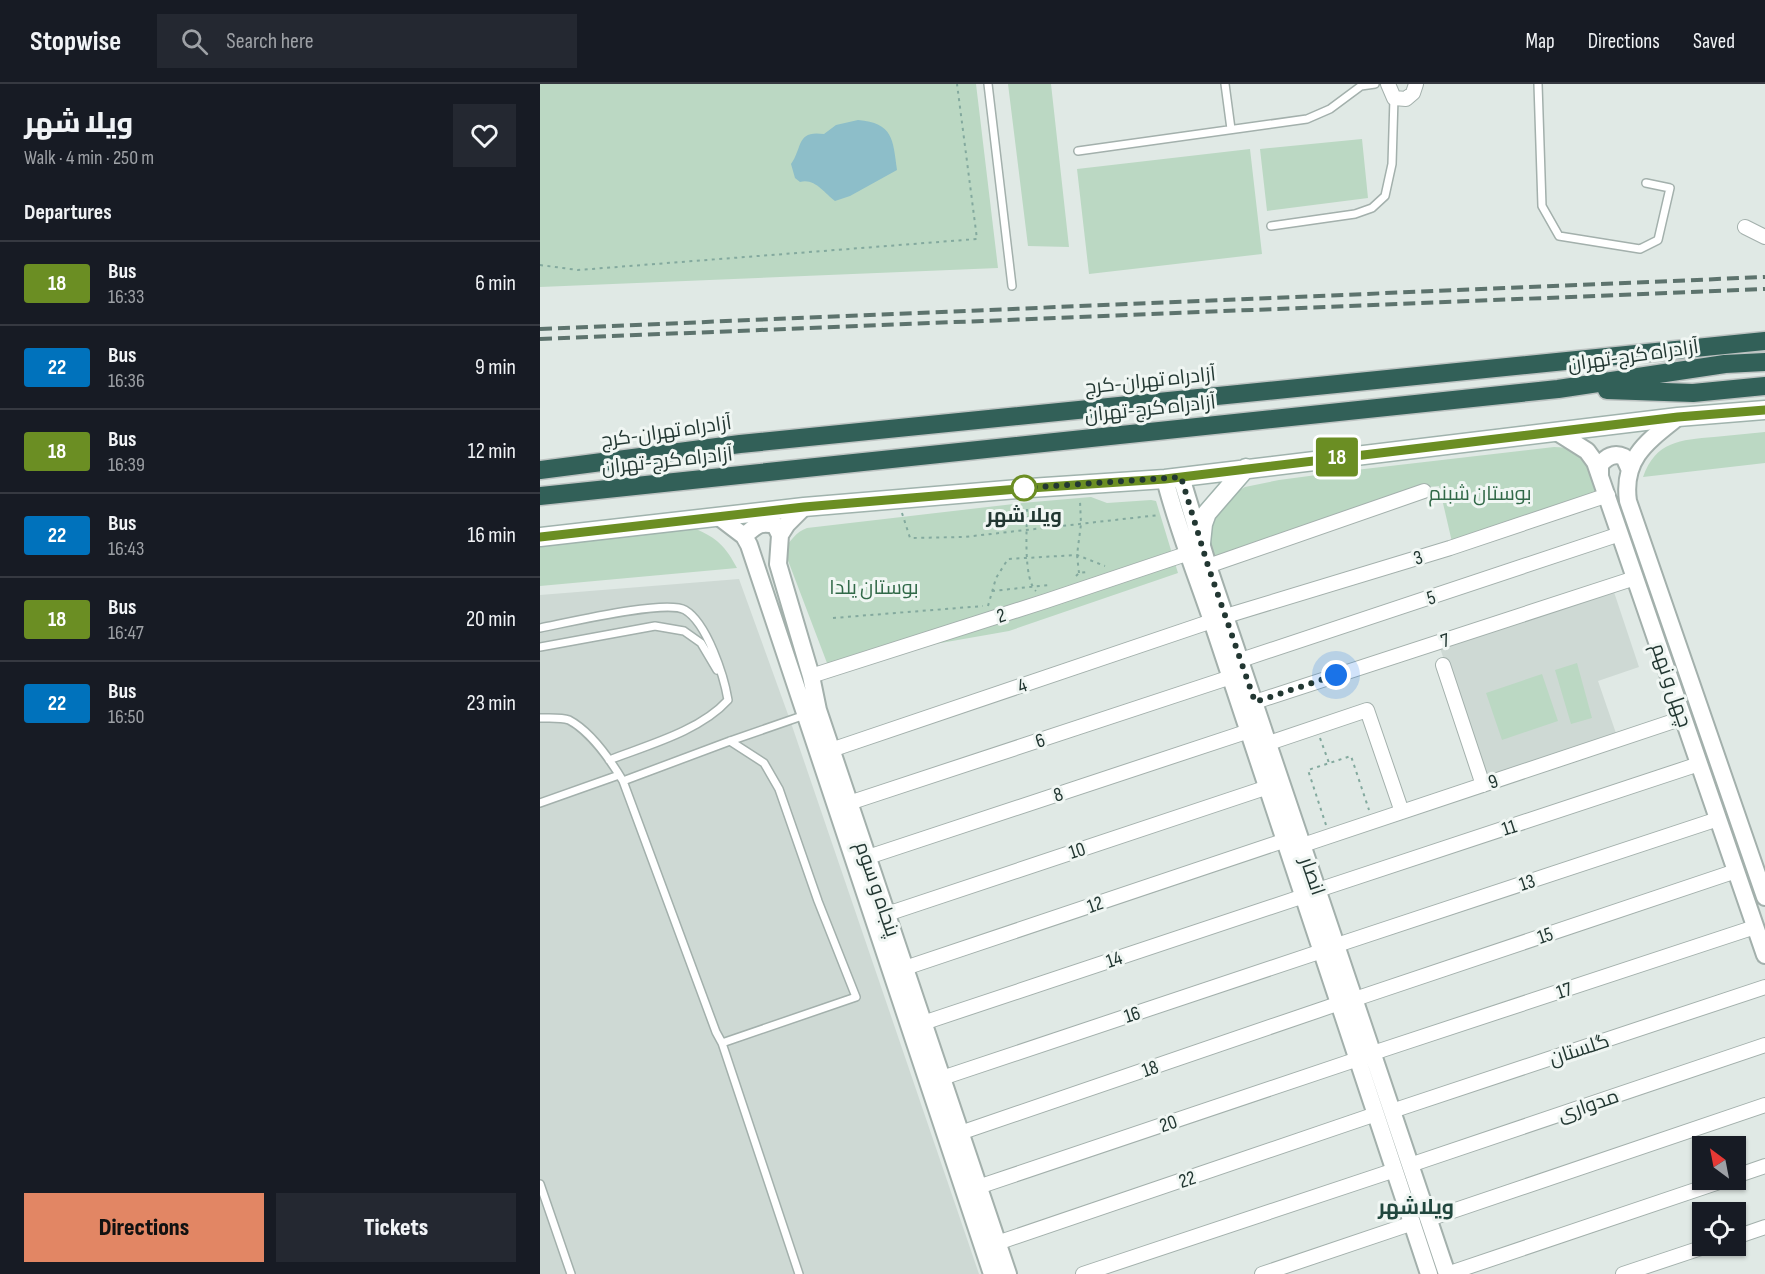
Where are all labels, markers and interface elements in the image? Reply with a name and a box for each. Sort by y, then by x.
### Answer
search box [157,14,577,68]
text: Stopwise [30,25,121,58]
icon: search [178,25,211,58]
text: Search here [226,28,314,55]
text: Map [1525,29,1555,54]
text: Directions [1588,29,1660,54]
text: Saved [1693,29,1735,54]
button: heart [453,104,516,167]
text: ویلا شهر [24,107,133,140]
text: Walk · 4 min · 250 m [24,146,154,170]
text: Departures [24,199,112,226]
text: Bus [108,258,137,285]
text: 6 min [475,270,516,297]
text: 18 [48,271,66,296]
text: 16:33 [108,285,144,309]
street label: آزادراه کرج-تهران [1566,335,1701,378]
text: Bus [108,342,137,369]
text: 9 min [475,354,516,381]
text: 22 [48,355,66,380]
street label: آزادراه تهران-کرج [1083,362,1218,401]
text: 16:36 [108,369,145,393]
street label: آزادراه کرج-تهران [1083,390,1218,429]
street label: آزادراه تهران-کرج [599,411,734,454]
text: Bus [108,426,137,453]
text: 12 min [468,438,516,465]
line badge: 18 [1310,438,1364,476]
text: 18 [48,439,66,464]
street label: آزادراه کرج-تهران [600,442,735,481]
text: 18 [1328,445,1346,470]
text: 16:39 [108,453,145,477]
marker: ویلا شهر [1011,475,1037,501]
park label: بوستان شبنم [1428,482,1532,507]
place label: ویلا شهر [985,504,1062,528]
text: Bus [108,510,137,537]
text: 16 min [468,522,516,549]
text: 22 [48,523,66,548]
text: 16:43 [108,537,144,561]
street label: 3 [1411,545,1426,571]
park label: بوستان یلدا [829,576,919,600]
street label: 5 [1424,585,1439,611]
text: Bus [108,594,137,621]
street label: 2 [994,603,1009,629]
text: 20 min [466,606,516,633]
text: 18 [48,607,66,632]
text: 16:47 [108,621,144,645]
street label: 7 [1438,628,1453,654]
street label: چهل و نهم [1645,640,1697,731]
your location [1321,660,1351,690]
street label: 4 [1014,673,1030,699]
text: Bus [108,678,137,705]
text: 23 min [467,690,516,717]
text: 22 [48,691,66,716]
text: 16:50 [108,705,144,729]
street label: 6 [1032,728,1048,754]
street label: 9 [1485,769,1501,795]
street label: 8 [1050,782,1066,808]
street label: 11 [1499,814,1520,842]
street label: 10 [1066,837,1089,865]
street label: پنجاه و سوم [849,839,905,941]
street label: انصار [1294,853,1330,899]
street label: 13 [1516,869,1538,897]
street label: 12 [1084,891,1107,919]
street label: 15 [1534,922,1556,950]
street label: 14 [1103,946,1125,974]
street label: 17 [1553,977,1575,1005]
street label: 16 [1121,1001,1144,1029]
street label: گلستان [1546,1029,1612,1071]
street label: 18 [1139,1055,1162,1083]
street label: مدواری [1555,1084,1622,1128]
street label: 20 [1156,1110,1180,1138]
north arrow [1692,1136,1746,1190]
map controls [1692,1136,1746,1256]
street label: 22 [1176,1166,1199,1194]
button: Directions [24,1193,264,1262]
button: Tickets [276,1193,516,1262]
district label: ویلاشهر [1377,1195,1454,1220]
button: locate [1692,1202,1746,1256]

